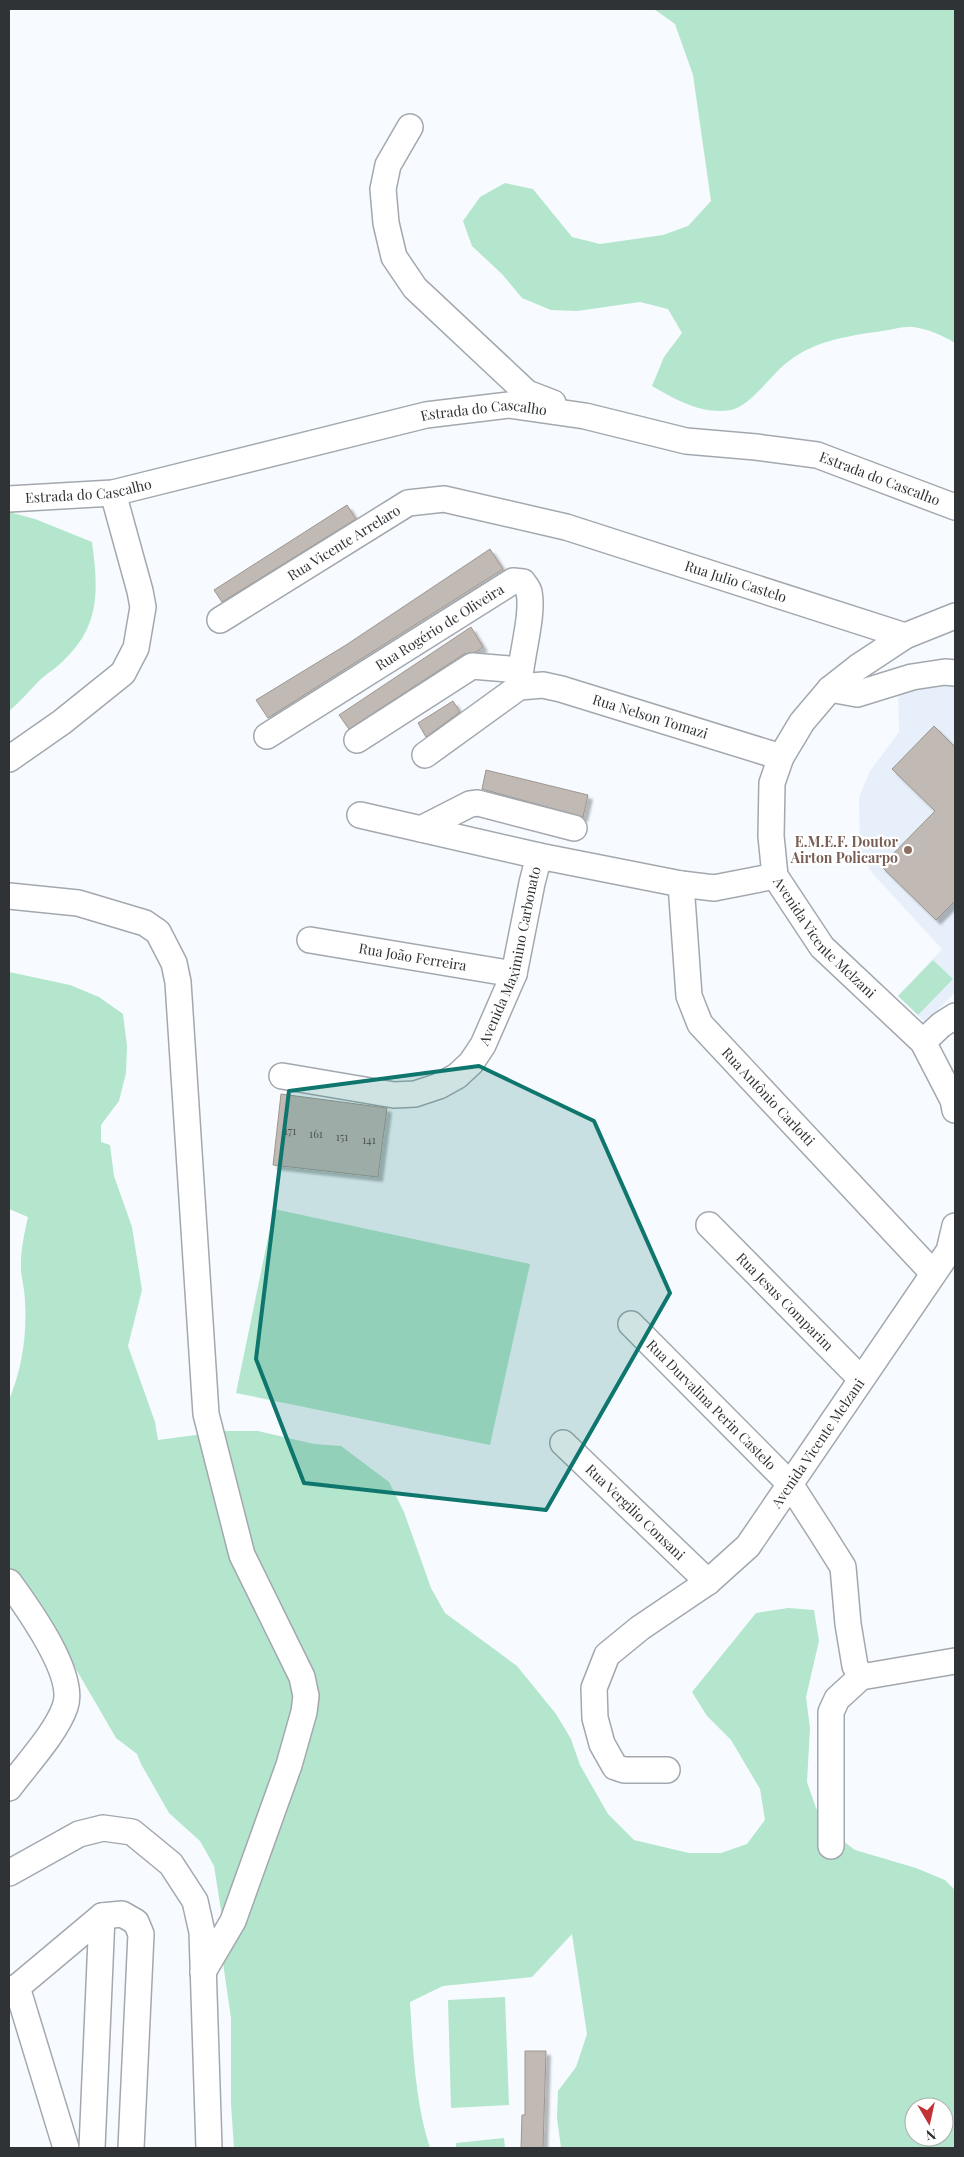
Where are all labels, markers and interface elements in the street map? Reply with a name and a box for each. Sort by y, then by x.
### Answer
street label: Estrada do Cascalho [418,395,549,425]
street label: Estrada do Cascalho [817,447,943,510]
street label: Estrada do Cascalho [25,474,154,507]
street label: Rua Vicente Arrelaro [284,500,404,585]
street label: Rua Julio Castelo [682,556,789,606]
street label: Rua Rogério de Oliveira [371,579,507,674]
street label: Rua Nelson Tomazi [590,689,710,743]
place label: E.M.E.F. Doutor Airton Policarpo [790,832,898,867]
marker: E.M.E.F. Doutor Airton Policarpo [902,844,914,856]
street label: Avenida Maximino Carbonato [474,864,545,1049]
street label: Avenida Vicente Melzani [769,872,880,1002]
street label: Rua João Ferreira [357,938,468,975]
street label: Rua Antônio Carlotti [718,1043,819,1150]
house number: 171 [284,1123,296,1138]
house number: 161 [309,1126,323,1141]
house number: 151 [336,1129,348,1144]
house number: 141 [362,1132,376,1147]
street label: Rua Jesus Comparim [733,1248,838,1355]
street label: Rua Durvalina Perin Castelo [643,1335,781,1474]
street label: Avenida Vicente Melzani [766,1375,868,1512]
street label: Rua Vergilio Consani [582,1460,689,1564]
north arrow [904,2097,954,2147]
text: N [925,2125,938,2146]

